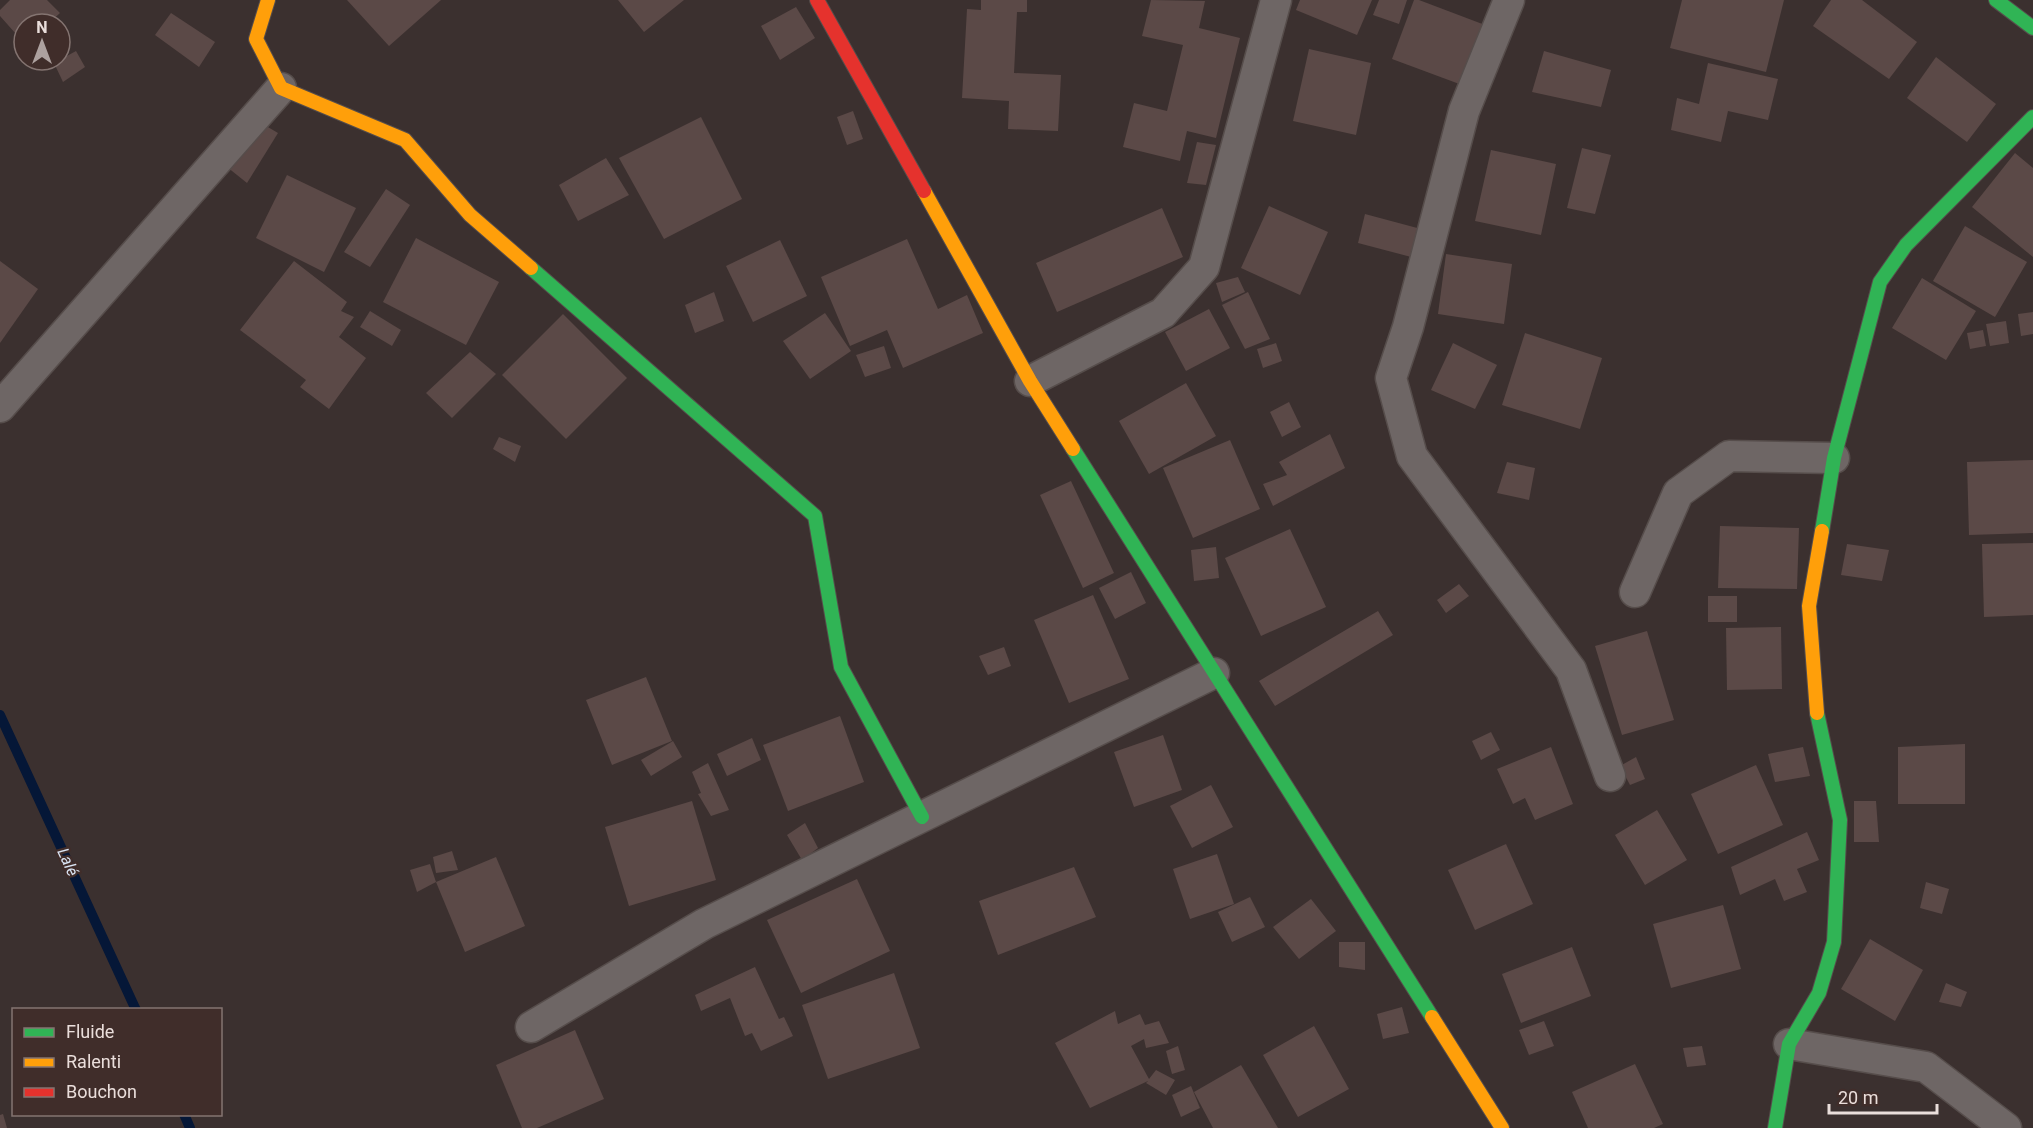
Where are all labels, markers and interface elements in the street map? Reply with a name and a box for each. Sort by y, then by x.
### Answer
north arrow [12,12,72,72]
text: N [36,18,48,37]
water label: Lalé [53,845,83,879]
legend [12,1008,222,1116]
text: Fluide [66,1021,114,1042]
text: Ralenti [66,1051,121,1072]
scale bar [1829,1077,1937,1115]
text: Bouchon [66,1081,137,1102]
text: 20 m [1838,1087,1878,1108]

